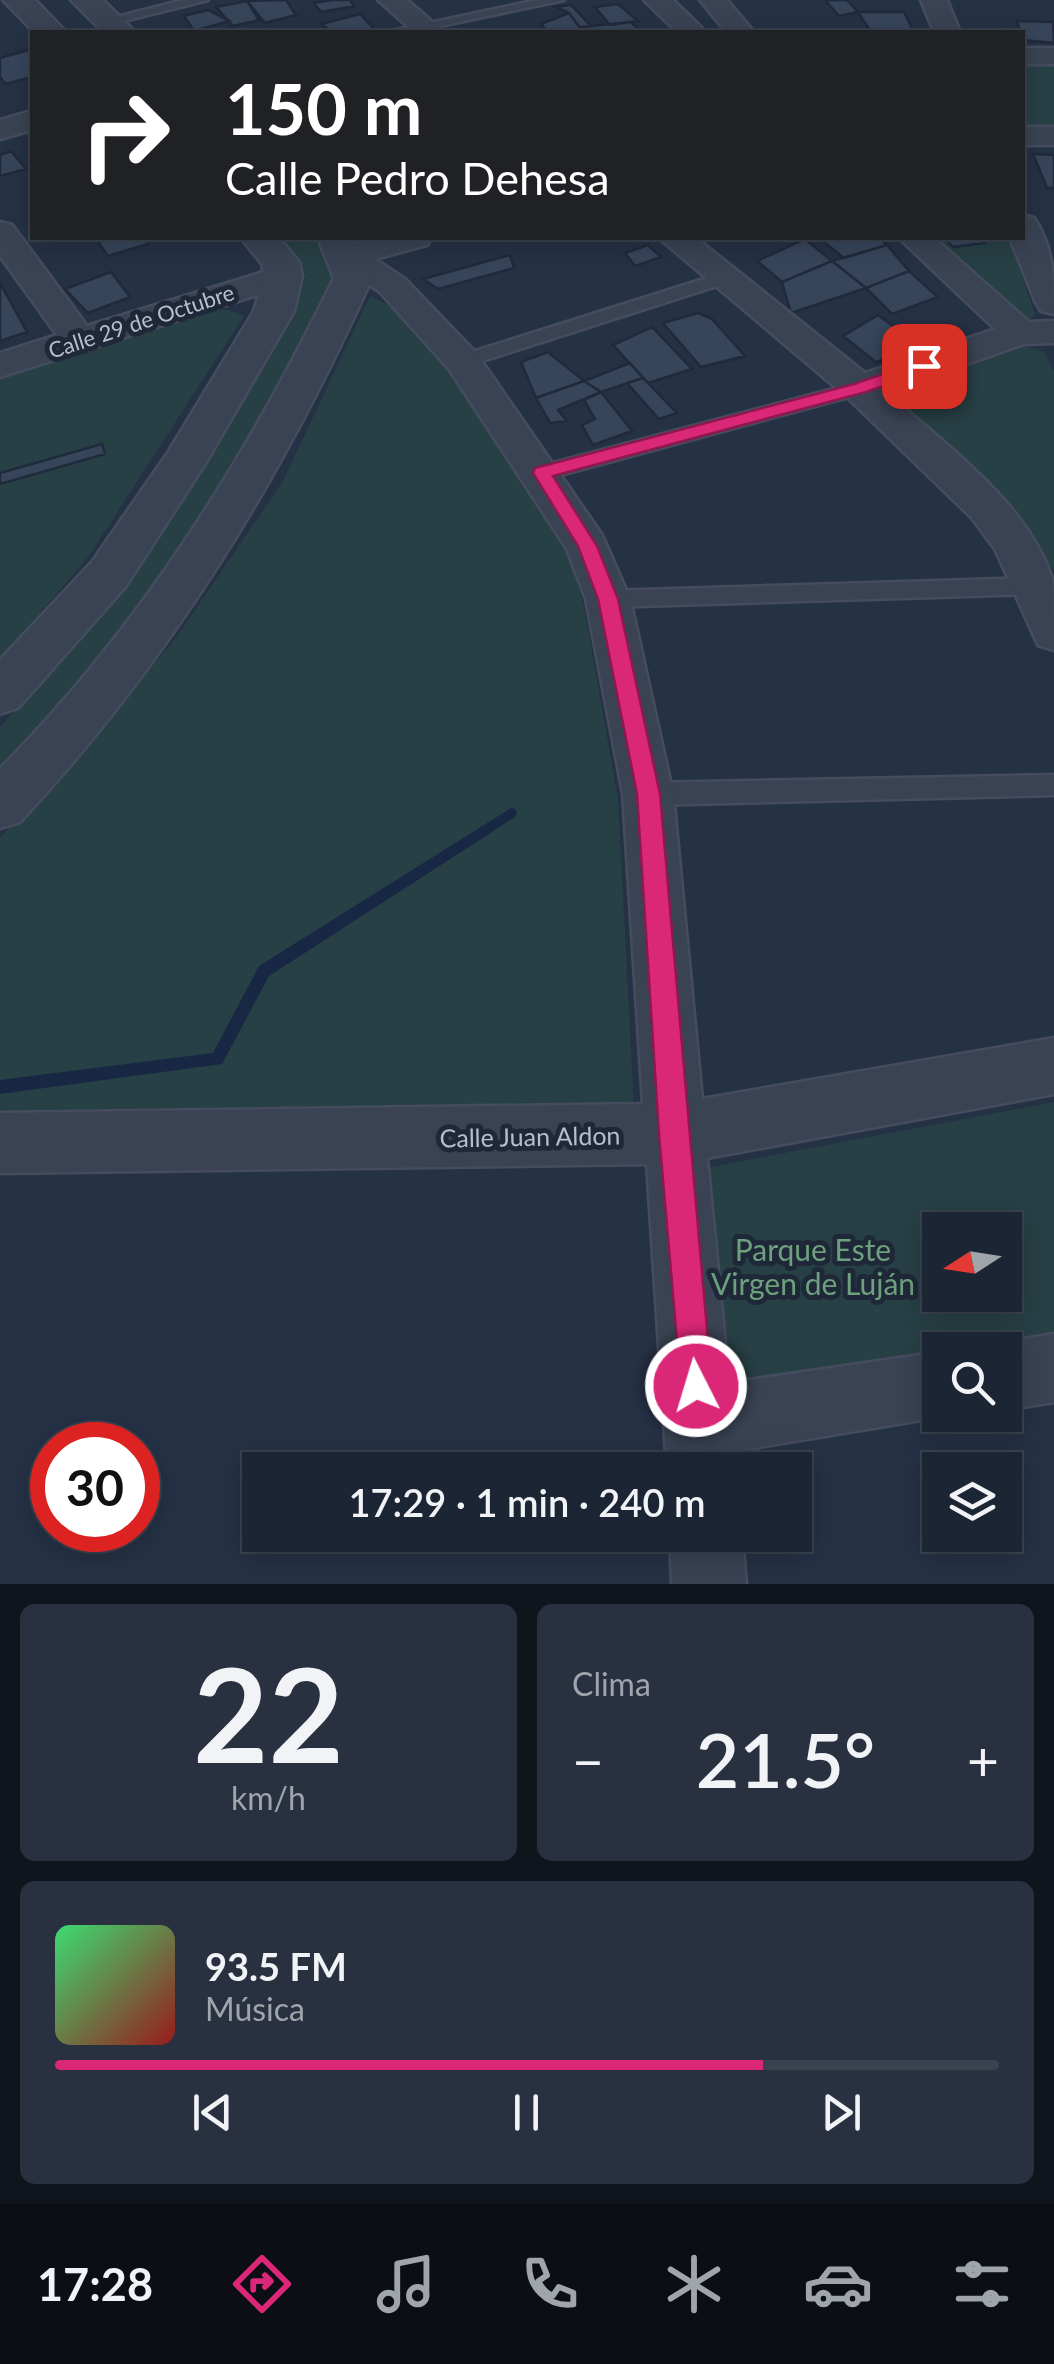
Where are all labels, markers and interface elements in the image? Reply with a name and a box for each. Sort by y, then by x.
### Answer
text: 150 m [225,66,422,150]
icon: right [60,70,190,200]
text: Calle Pedro Dehesa [225,151,610,205]
street label: Calle 29 de Octubre [45,278,237,364]
pin [882,324,967,409]
icon: arrive [897,339,952,394]
street label: Calle Juan Aldon [439,1119,621,1153]
north arrow [922,1212,1022,1312]
map controls [922,1212,1022,1552]
park label: Parque Este Virgen de Luján [711,1231,915,1301]
button: search [922,1332,1022,1432]
position arrow [644,1334,748,1438]
speed limit sign: 30 [30,1422,160,1552]
button: layers [922,1452,1022,1552]
text: 17:29 · 1 min · 240 m [349,1479,705,1525]
text: 22 [193,1635,344,1791]
text: Clima [572,1664,651,1703]
text: 21.5° [696,1714,875,1804]
text: − [572,1727,604,1793]
text: + [967,1727,999,1793]
text: km/h [231,1778,306,1817]
text: 93.5 FM [205,1943,347,1989]
text: Música [205,1989,305,2028]
icon: previous [185,2085,240,2140]
icon: pause [499,2085,554,2140]
icon: next [814,2085,869,2140]
icon: directions [227,2249,297,2319]
icon: music [371,2249,441,2319]
icon: phone [515,2249,585,2319]
icon: climate [659,2249,729,2319]
icon: car [803,2249,873,2319]
icon: filters [947,2249,1017,2319]
text: 17:28 [37,2257,153,2311]

